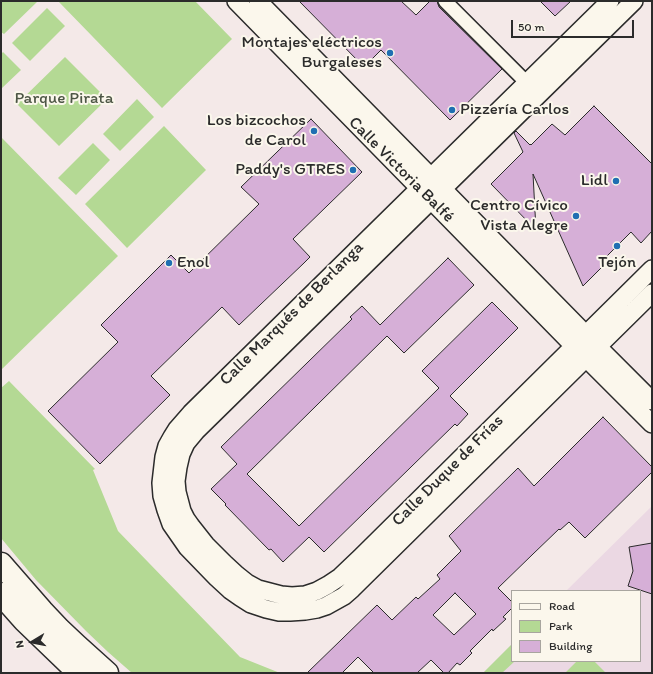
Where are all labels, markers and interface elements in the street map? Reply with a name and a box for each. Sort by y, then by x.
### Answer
scale bar [513,12,636,38]
text: 50 m [518,20,544,34]
place label: Montajes eléctricos Burgaleses [242,33,382,73]
marker: Montajes eléctricos Burgaleses [385,48,395,58]
park label: Parque Pirata [14,89,114,109]
place label: Pizzería Carlos [460,100,569,120]
marker: Pizzería Carlos [447,105,457,115]
place label: Los bizcochos de Carol [207,111,306,151]
street label: Calle Victoria Balfé [344,113,458,227]
marker: Los bizcochos de Carol [309,126,319,136]
place label: Paddy's GTRES [235,160,345,180]
marker: Paddy's GTRES [348,165,358,175]
place label: Lidl [581,171,608,191]
marker: Lidl [611,176,621,186]
place label: Centro Cívico Vista Alegre [470,196,568,236]
marker: Centro Cívico Vista Alegre [571,211,581,221]
street label: Calle Marqués de Berlanga [216,238,368,390]
marker: Tejón [612,241,622,251]
place label: Enol [177,253,209,273]
place label: Tejón [598,253,636,273]
marker: Enol [164,258,174,268]
street label: Calle Duque de Frías [388,411,508,531]
legend [511,590,641,662]
text: Road [549,599,575,613]
text: Park [549,619,573,633]
north arrow [12,622,52,662]
text: N [13,639,27,649]
text: Building [549,639,592,653]

